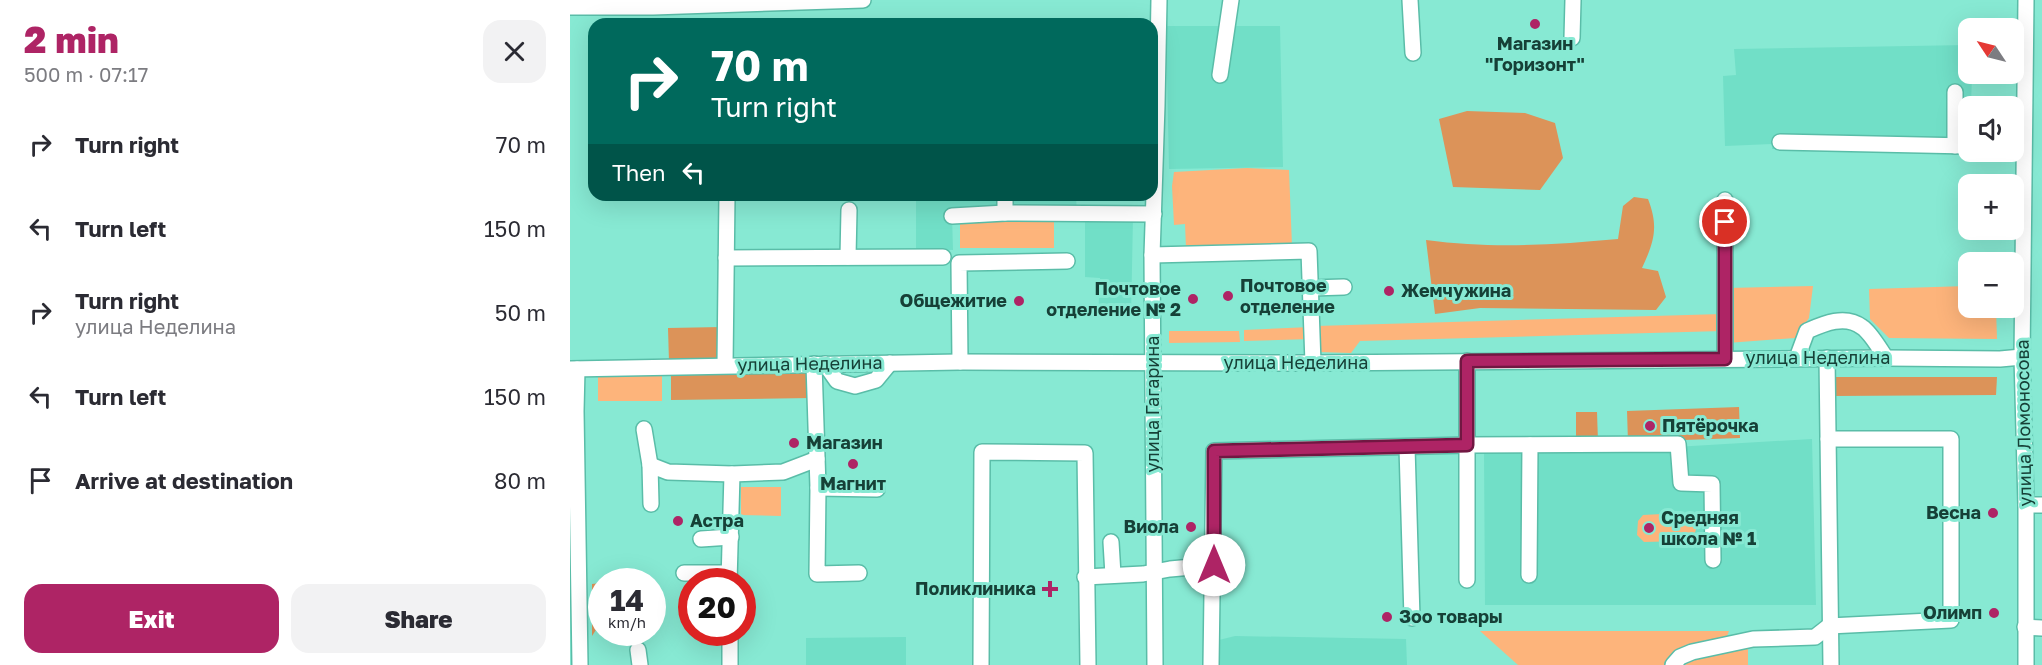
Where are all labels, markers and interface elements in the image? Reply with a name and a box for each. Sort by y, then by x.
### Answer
marker: Магазин "Горизонт" [1528,17,1542,31]
text: 2 min [24,18,119,61]
north arrow [1958,18,2024,84]
map controls [1958,18,2024,318]
button: close [483,20,546,83]
place label: Магазин "Горизонт" [1485,32,1585,75]
text: 70 m [711,40,808,90]
icon: right [612,42,690,120]
text: 500 m · 07:17 [24,62,148,86]
text: Turn right [711,91,837,123]
button: sound [1958,96,2024,162]
icon: right [24,128,57,161]
text: Turn right [75,131,179,158]
text: 70 m [496,131,546,158]
icon: left [677,156,710,189]
text: Then [612,159,665,186]
button: + [1958,174,2024,240]
pin [1699,196,1750,247]
icon: arrive [1708,205,1741,238]
icon: left [24,212,57,245]
text: Turn left [75,215,166,242]
text: 150 m [484,215,546,242]
button: − [1958,252,2024,318]
place label: Почтовое отделение [1240,274,1335,317]
place label: Почтовое отделение № 2 [1046,277,1181,320]
place label: Жемчужина [1401,279,1511,301]
marker: Жемчужина [1382,284,1396,298]
text: Turn right [75,287,179,314]
place label: Общежитие [900,289,1007,311]
marker: Почтовое отделение [1221,289,1235,303]
marker: Почтовое отделение № 2 [1186,292,1200,306]
marker: Общежитие [1012,294,1026,308]
icon: right [24,296,57,329]
text: 50 m [495,299,546,326]
text: улица Неделина [75,314,236,338]
street label: улица Гагарина [1141,336,1163,472]
street label: улица Ломоносова [2011,339,2035,507]
street label: улица Неделина [1746,346,1891,368]
street label: улица Неделина [737,351,883,375]
street label: улица Неделина [1224,351,1369,373]
icon: left [24,380,57,413]
text: Turn left [75,383,166,410]
text: 150 m [484,383,546,410]
place label: Пятёрочка [1662,414,1759,436]
marker: Пятёрочка [1643,419,1657,433]
place label: Магазин [806,431,883,453]
marker: Магазин [787,436,801,450]
marker: Магнит [846,457,860,471]
icon: arrive [24,464,57,497]
text: Arrive at destination [75,467,293,494]
text: 80 m [494,467,546,494]
place label: Магнит [820,472,886,494]
place label: Весна [1926,501,1981,523]
place label: Средняя школа № 1 [1661,506,1756,549]
marker: Весна [1986,506,2000,520]
place label: Астра [690,509,744,531]
marker: Астра [671,514,685,528]
place label: Виола [1124,515,1179,537]
marker: Виола [1184,520,1198,534]
marker: Средняя школа № 1 [1642,521,1656,535]
position arrow [1182,533,1246,597]
speed limit sign: 20 [678,568,756,646]
place label: Поликлиника [915,577,1036,599]
marker: Поликлиника [1041,580,1059,598]
text: 14 [610,582,644,618]
button: Exit [24,584,279,653]
button: Share [291,584,546,653]
place label: Олимп [1923,601,1982,623]
place label: Зоо товары [1399,605,1503,627]
marker: Олимп [1987,606,2001,620]
marker: Зоо товары [1380,610,1394,624]
text: km/h [608,613,646,631]

